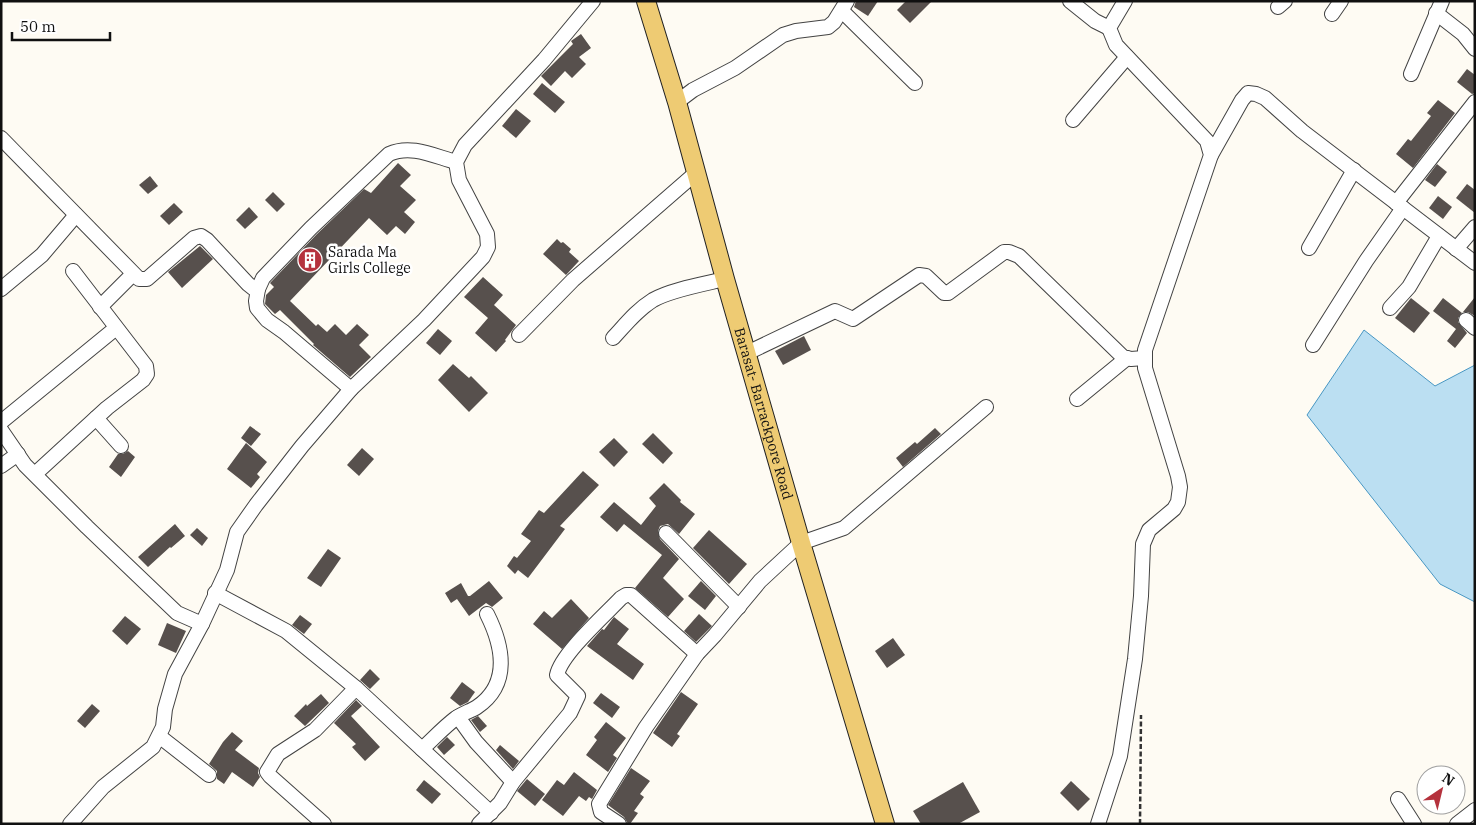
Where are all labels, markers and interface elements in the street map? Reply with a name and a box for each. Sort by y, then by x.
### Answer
scale bar [12,10,110,42]
text: 50 m [20,17,56,36]
place label: Sarada Ma Girls College [328,243,411,277]
building icon: Sarada Ma Girls College [297,247,323,273]
street label: Barasat- Barrackpore Road [730,325,797,502]
north arrow [1416,765,1466,815]
text: N [1439,769,1458,790]

